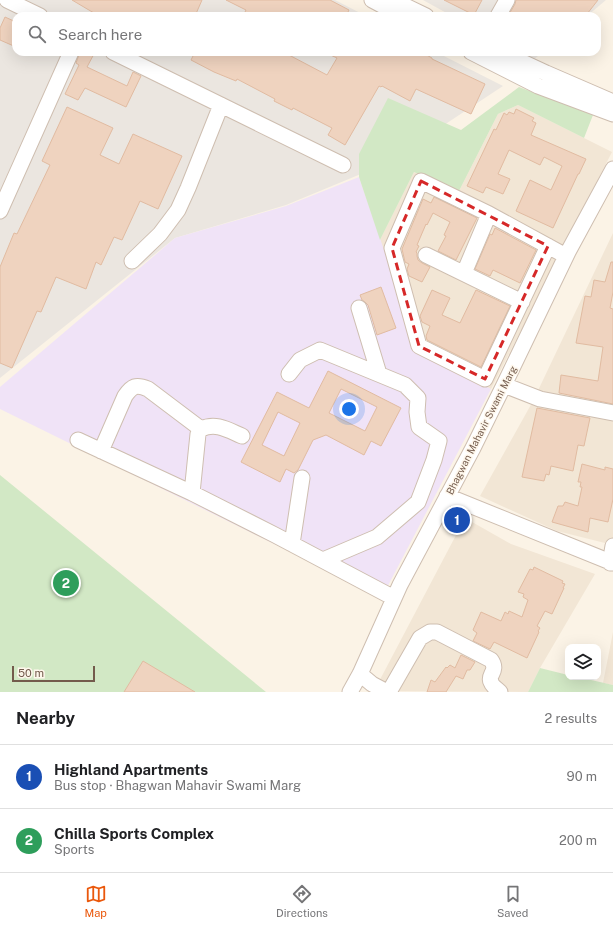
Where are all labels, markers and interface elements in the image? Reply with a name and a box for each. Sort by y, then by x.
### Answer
search box [12,12,601,56]
icon: search [26,23,48,45]
text: Search here [58,26,142,43]
street label: Bhagwan Mahavir Swami Marg [443,364,519,496]
your location [339,399,359,419]
pin: 1 [444,505,470,535]
pin: 2 [53,568,79,598]
map controls [565,644,601,680]
button: layers [565,644,601,680]
scale bar [12,664,95,683]
text: 50 m [18,667,44,679]
text: Nearby [16,708,75,728]
text: 2 results [545,711,597,726]
text: Highland Apartments [54,761,208,778]
text: 1 [26,769,32,784]
text: 90 m [567,769,597,784]
text: Bus stop · Bhagwan Mahavir Swami Marg [54,778,301,793]
text: Chilla Sports Complex [54,825,214,842]
text: 2 [25,833,33,848]
text: 200 m [559,833,597,848]
text: Sports [54,842,94,857]
tab: Map [85,883,107,919]
tab: Directions [276,883,328,919]
tab: Saved [497,883,528,919]

